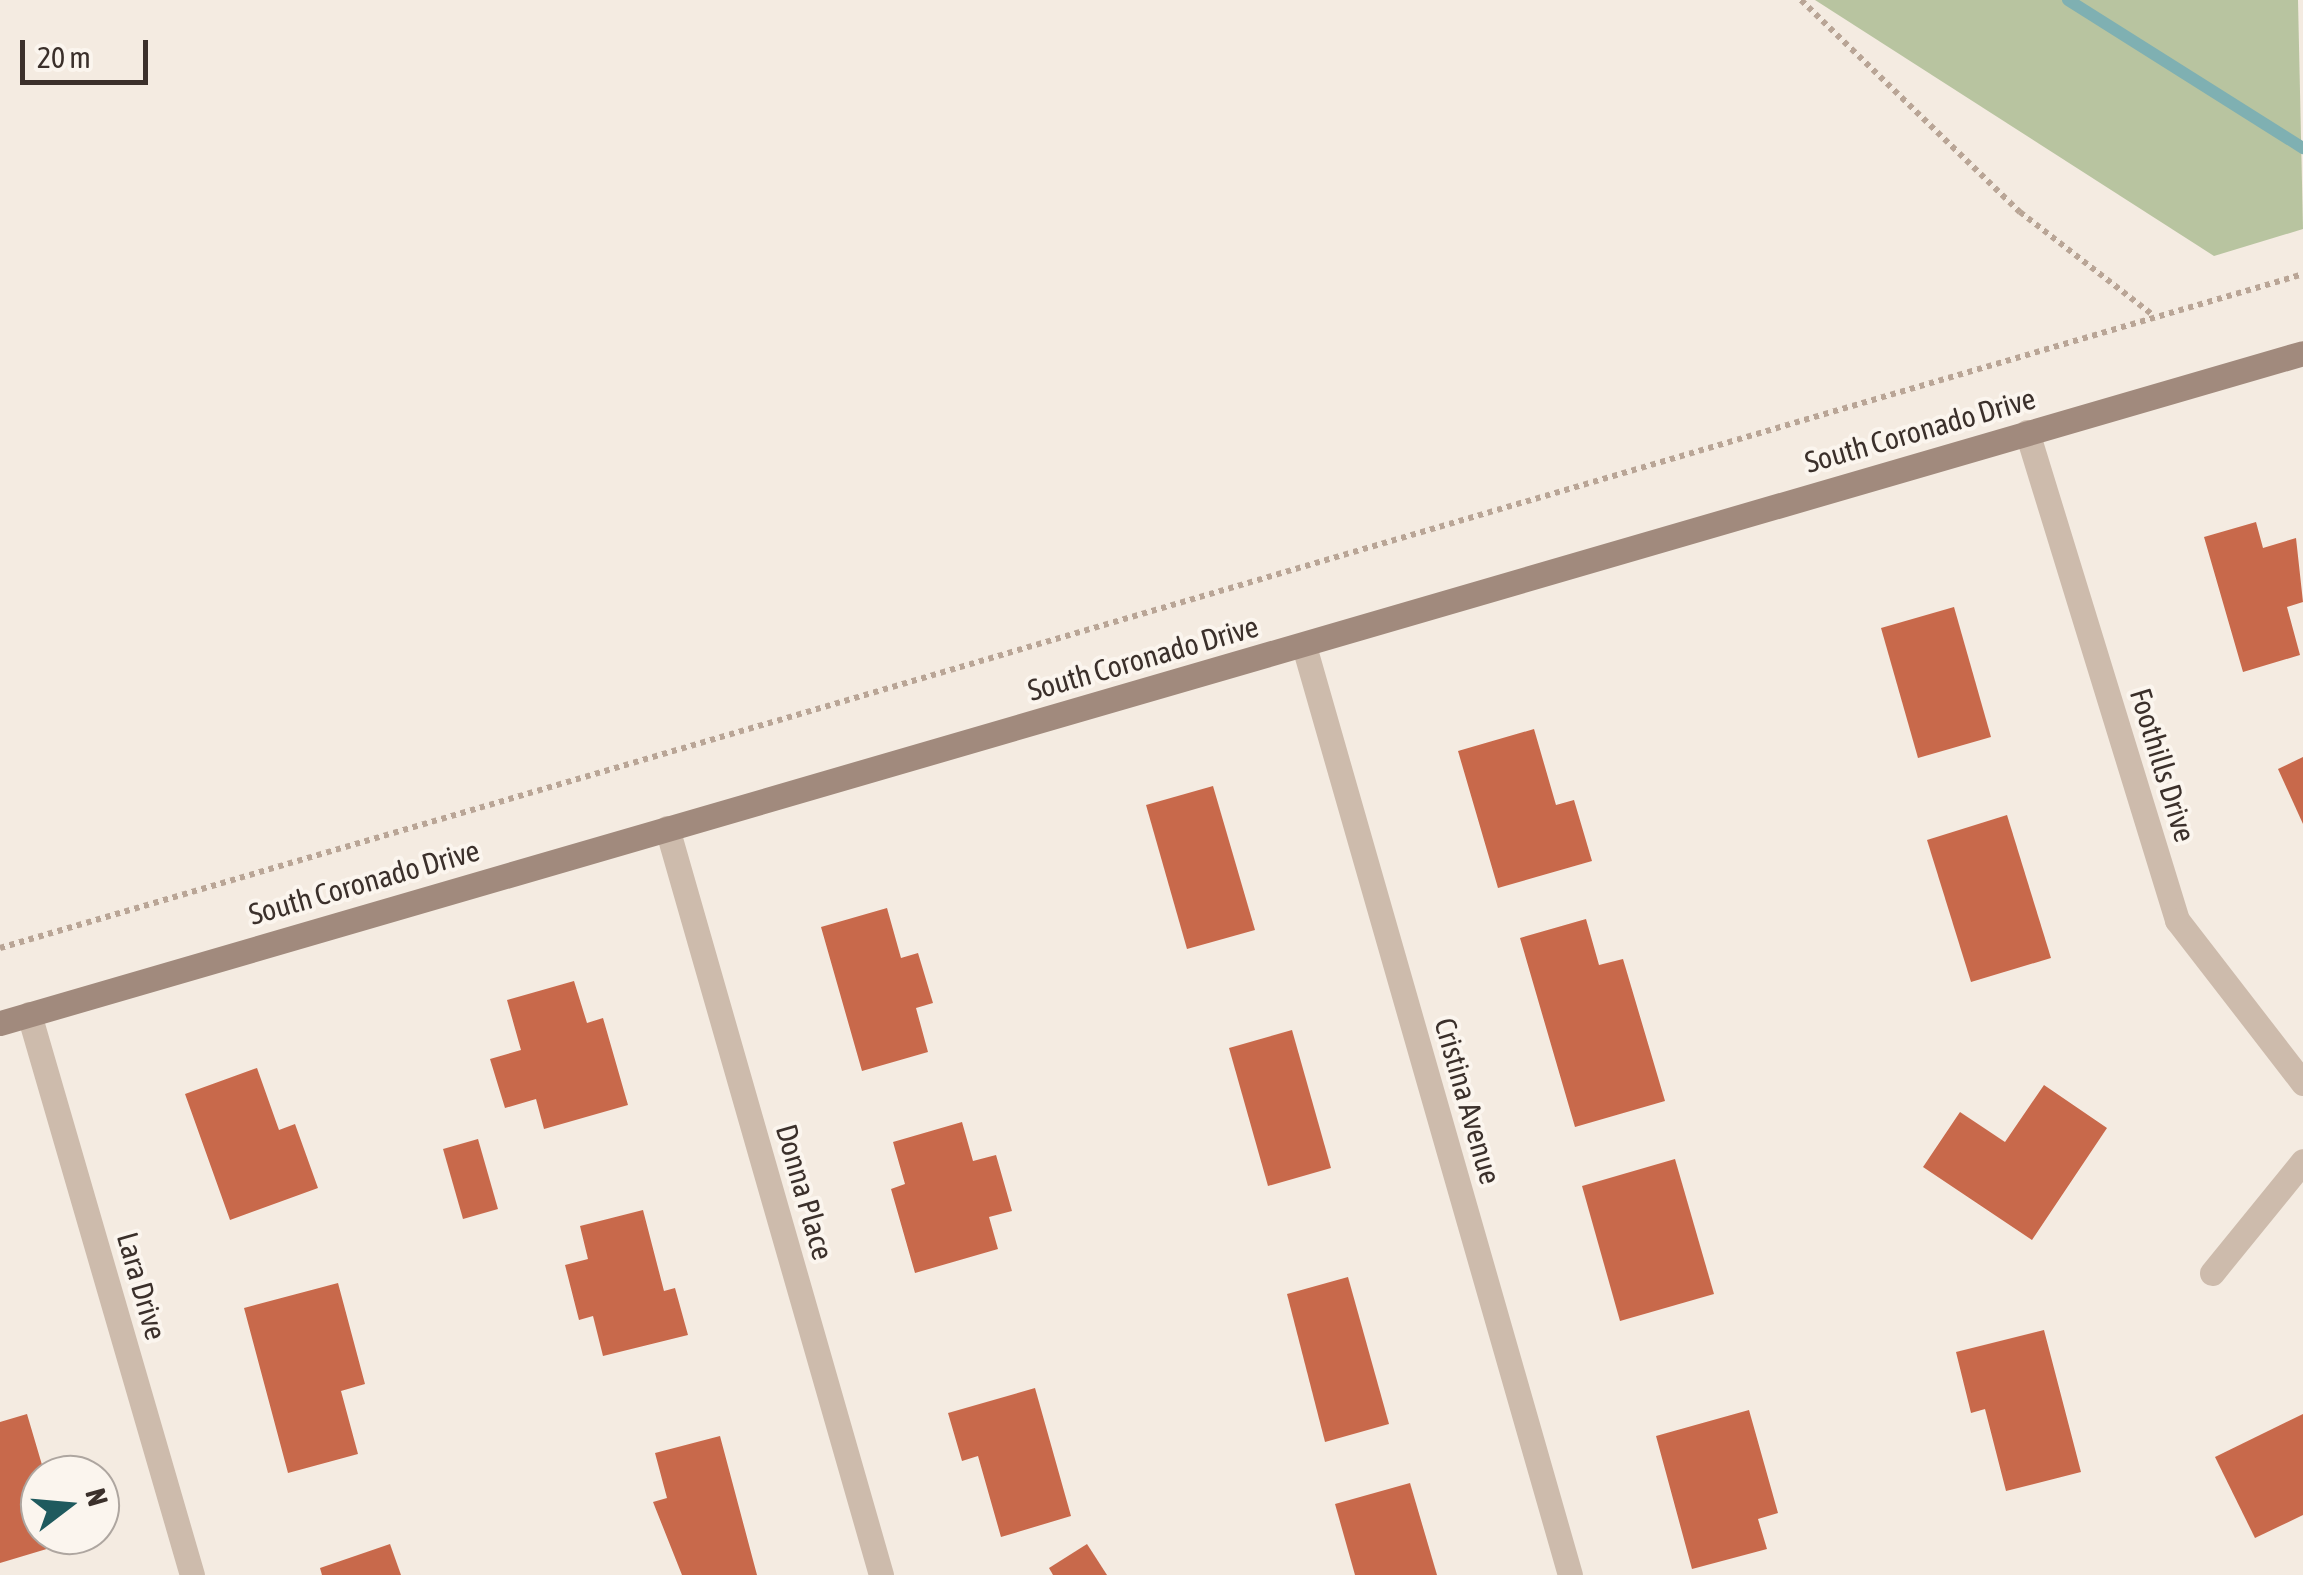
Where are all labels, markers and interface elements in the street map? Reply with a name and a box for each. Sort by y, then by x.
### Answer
scale bar [25,20,152,82]
text: 20 m [37,40,91,74]
street label: South Coronado Drive [1801,380,2039,480]
street label: South Coronado Drive [1024,608,1262,708]
street label: Foothills Drive [2123,684,2203,846]
street label: South Coronado Drive [245,832,483,932]
street label: Cristina Avenue [1427,1014,1509,1188]
street label: Donna Place [768,1120,842,1264]
street label: Lara Drive [110,1228,174,1344]
north arrow [20,1455,120,1555]
text: N [79,1485,115,1510]

